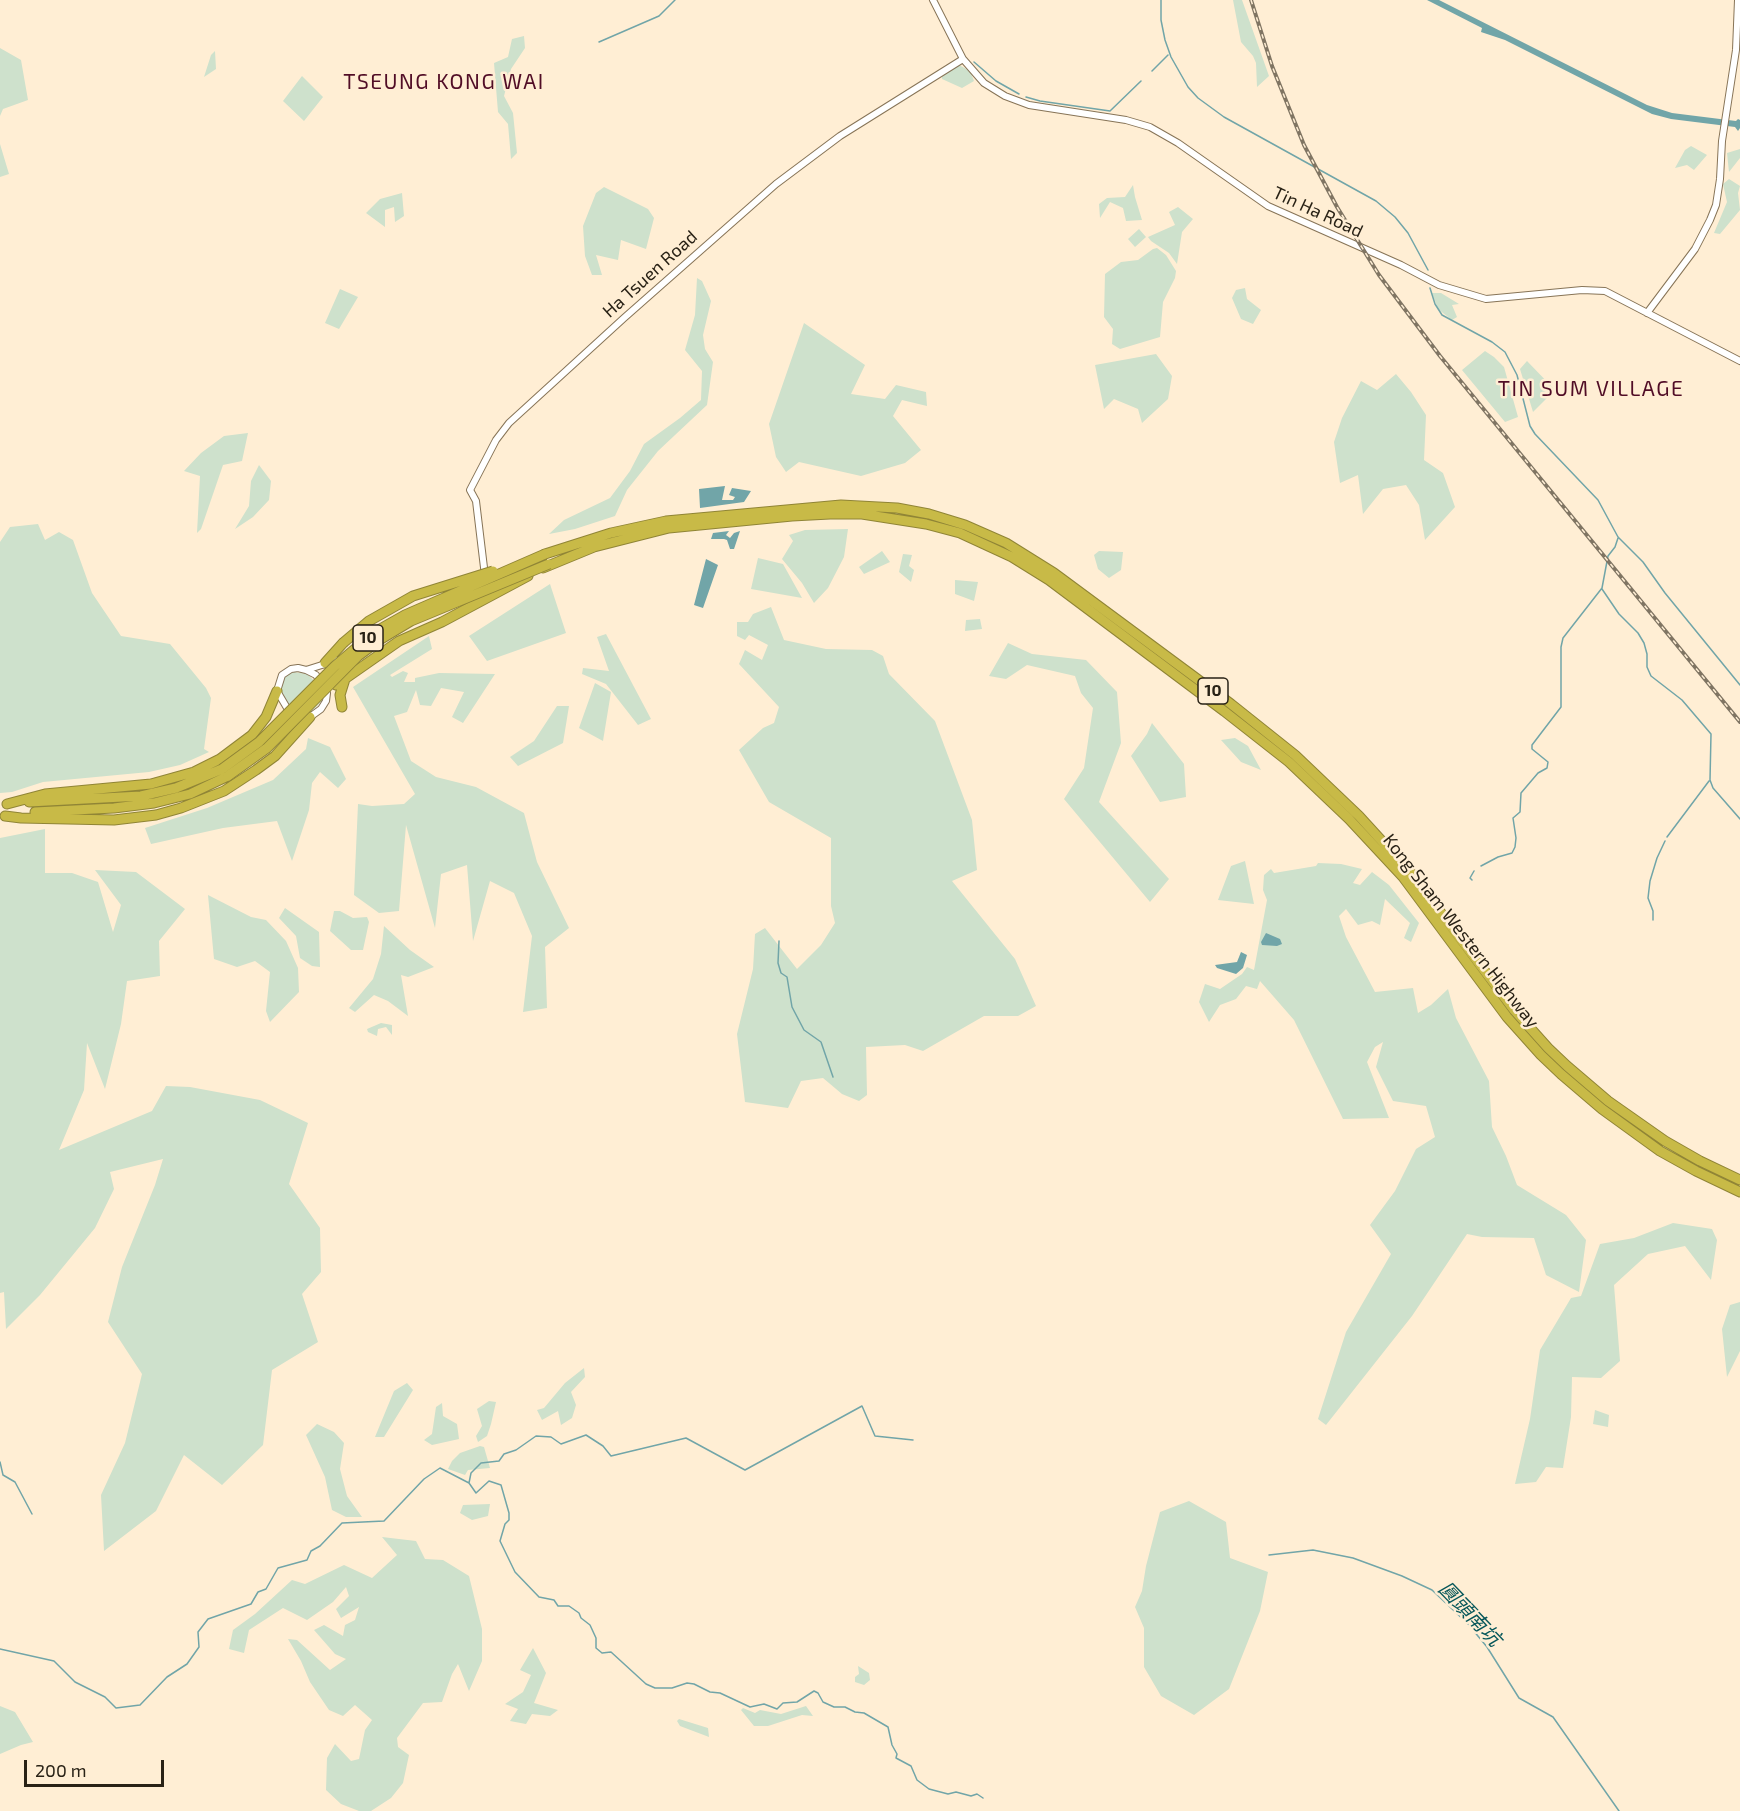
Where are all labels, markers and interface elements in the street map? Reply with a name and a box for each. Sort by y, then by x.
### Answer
district label: TSEUNG KONG WAI [343,69,545,95]
street label: Tin Ha Road [1270,182,1366,242]
street label: Ha Tsuen Road [598,226,702,322]
district label: TIN SUM VILLAGE [1498,376,1684,402]
road number: 10 [353,625,383,651]
road number: 10 [1198,678,1228,704]
street label: Kong Sham Western Highway [1379,830,1543,1032]
water label: 圓頭南坑 [1434,1577,1506,1651]
scale bar [27,1748,166,1786]
text: 200 m [35,1759,87,1781]

